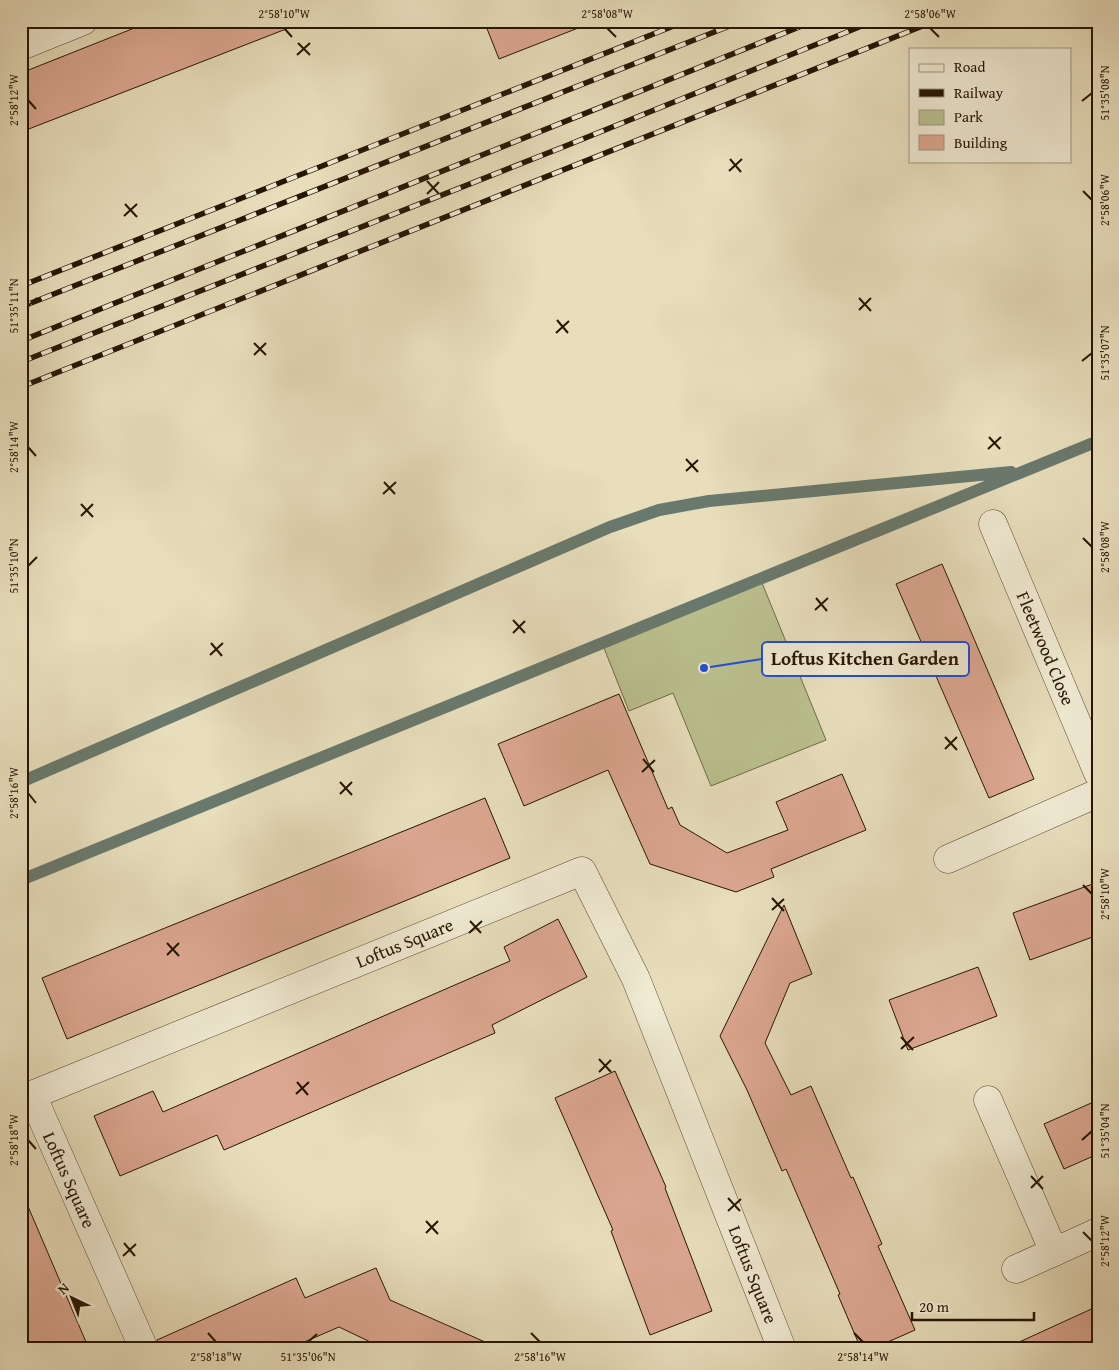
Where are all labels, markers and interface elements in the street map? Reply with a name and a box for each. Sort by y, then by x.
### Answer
text: 2°58'10"W [258,5,311,22]
text: 2°58'08"W [581,5,634,22]
text: 2°58'06"W [904,5,957,22]
legend [909,48,1072,162]
text: Road [954,56,985,77]
text: 51°35'08"N [1096,65,1113,121]
text: 2°58'12"W [5,73,22,126]
text: Railway [954,82,1004,103]
text: Park [954,106,983,127]
text: Building [954,132,1008,153]
text: 2°58'06"W [1096,173,1113,226]
text: 51°35'11"N [5,278,22,334]
text: 51°35'07"N [1096,325,1113,381]
text: 2°58'14"W [5,420,22,473]
text: 2°58'08"W [1096,520,1113,573]
text: 51°35'10"N [5,538,22,594]
street label: Fleetwood Close [1010,587,1082,709]
callout: Loftus Kitchen Garden [762,642,969,676]
text: Loftus Kitchen Garden [771,644,960,672]
text: 2°58'16"W [5,766,22,819]
text: 2°58'10"W [1096,867,1113,920]
street label: Loftus Square [352,911,457,975]
text: 51°35'04"N [1096,1103,1113,1159]
text: 2°58'18"W [5,1113,22,1166]
street label: Loftus Square [36,1127,103,1232]
text: 2°58'12"W [1096,1214,1113,1267]
street label: Loftus Square [722,1221,785,1327]
north arrow [48,1272,98,1322]
text: N [53,1278,74,1299]
scale bar [912,1290,1034,1322]
text: 20 m [919,1296,950,1317]
text: 2°58'18"W [190,1348,243,1365]
text: 51°35'06"N [280,1348,336,1365]
text: 2°58'16"W [514,1348,567,1365]
text: 2°58'14"W [837,1348,890,1365]

